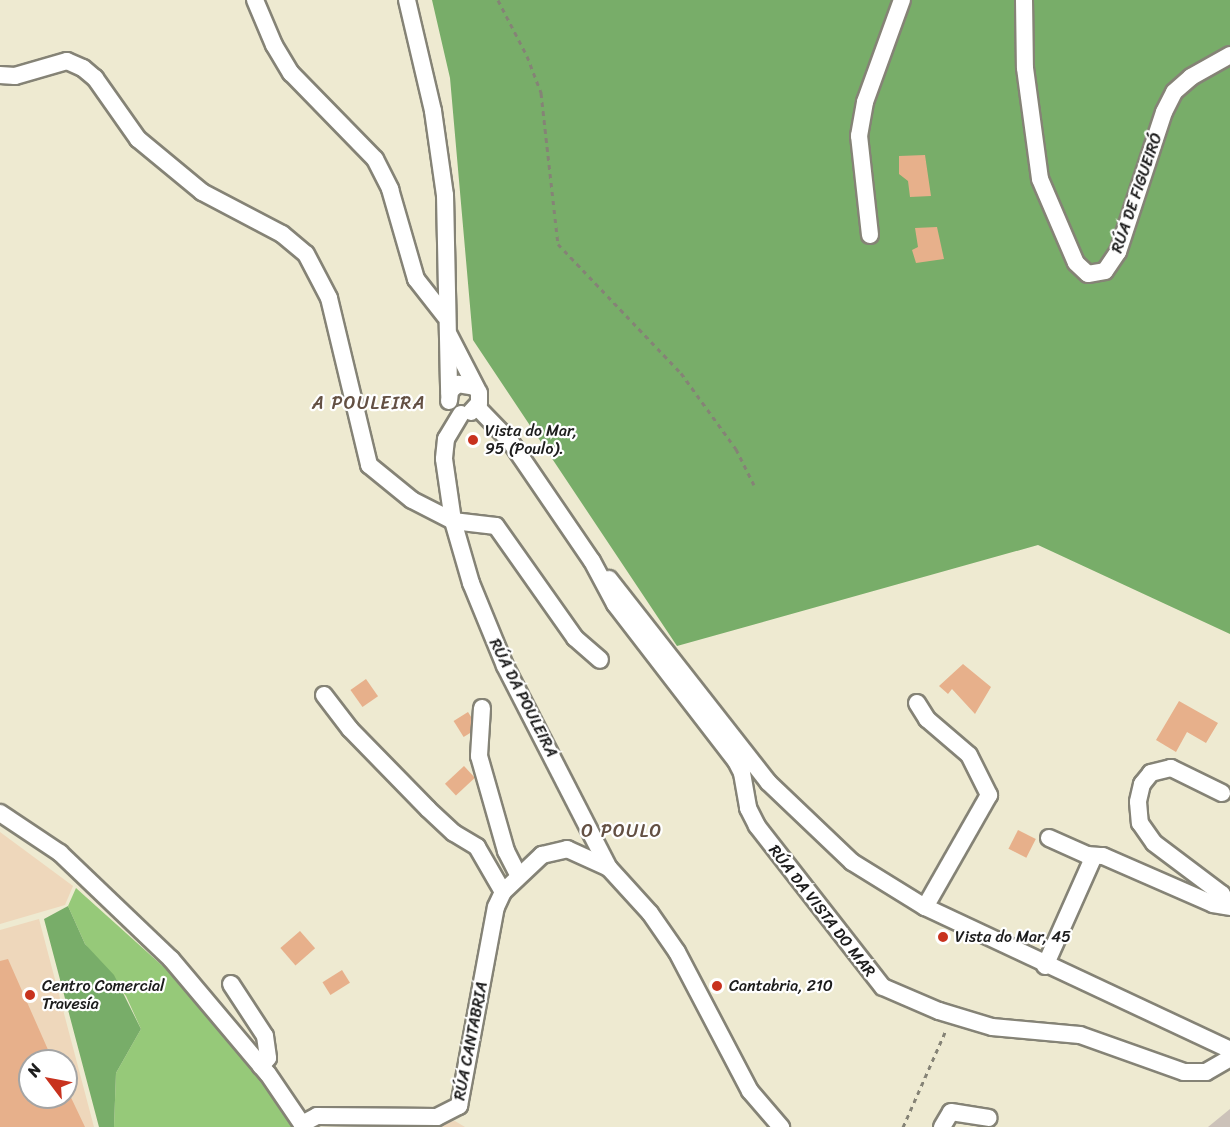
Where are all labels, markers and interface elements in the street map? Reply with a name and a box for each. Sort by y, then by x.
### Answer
street label: RÚA DE FIGUEIRÓ [1107,129,1167,257]
district label: A POULEIRA [312,392,426,414]
place label: Vista do Mar, 95 (Poulo). [485,421,577,459]
marker: Vista do Mar, 95 (Poulo). [466,433,480,447]
street label: RÚA DA POULEIRA [484,635,562,761]
district label: O POULO [581,820,663,842]
street label: RÚA DA VISTA DO MAR [764,841,880,981]
place label: Vista do Mar, 45 [955,927,1071,947]
marker: Vista do Mar, 45 [936,930,950,944]
place label: Centro Comercial Travesía [42,976,165,1014]
place label: Cantabria, 210 [729,976,833,996]
marker: Cantabria, 210 [710,979,724,993]
street label: RÚA CANTABRIA [450,981,492,1101]
marker: Centro Comercial Travesía [23,988,37,1002]
north arrow [18,1049,78,1109]
text: N [19,1058,49,1083]

